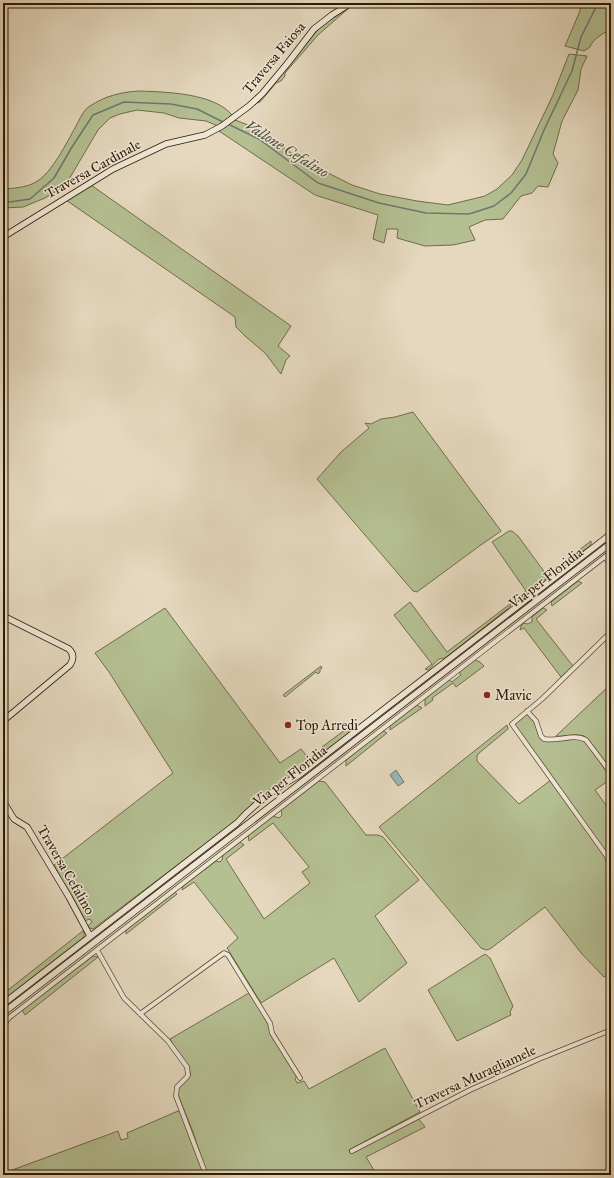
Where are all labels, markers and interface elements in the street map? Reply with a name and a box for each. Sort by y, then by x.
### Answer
street label: Traversa Faiosa [239,19,309,97]
water label: Vallone Cefalino [242,116,332,182]
street label: Traversa Cardinale [42,136,144,202]
street label: Via per Floridia [505,544,587,613]
place label: Mavic [495,687,532,704]
marker: Mavic [482,690,492,700]
place label: Top Arredi [296,717,358,734]
marker: Top Arredi [283,720,293,730]
street label: Via per Floridia [249,742,331,811]
street label: Traversa Cefalino [34,822,98,918]
street label: Traversa Muragliamele [412,1041,539,1113]

